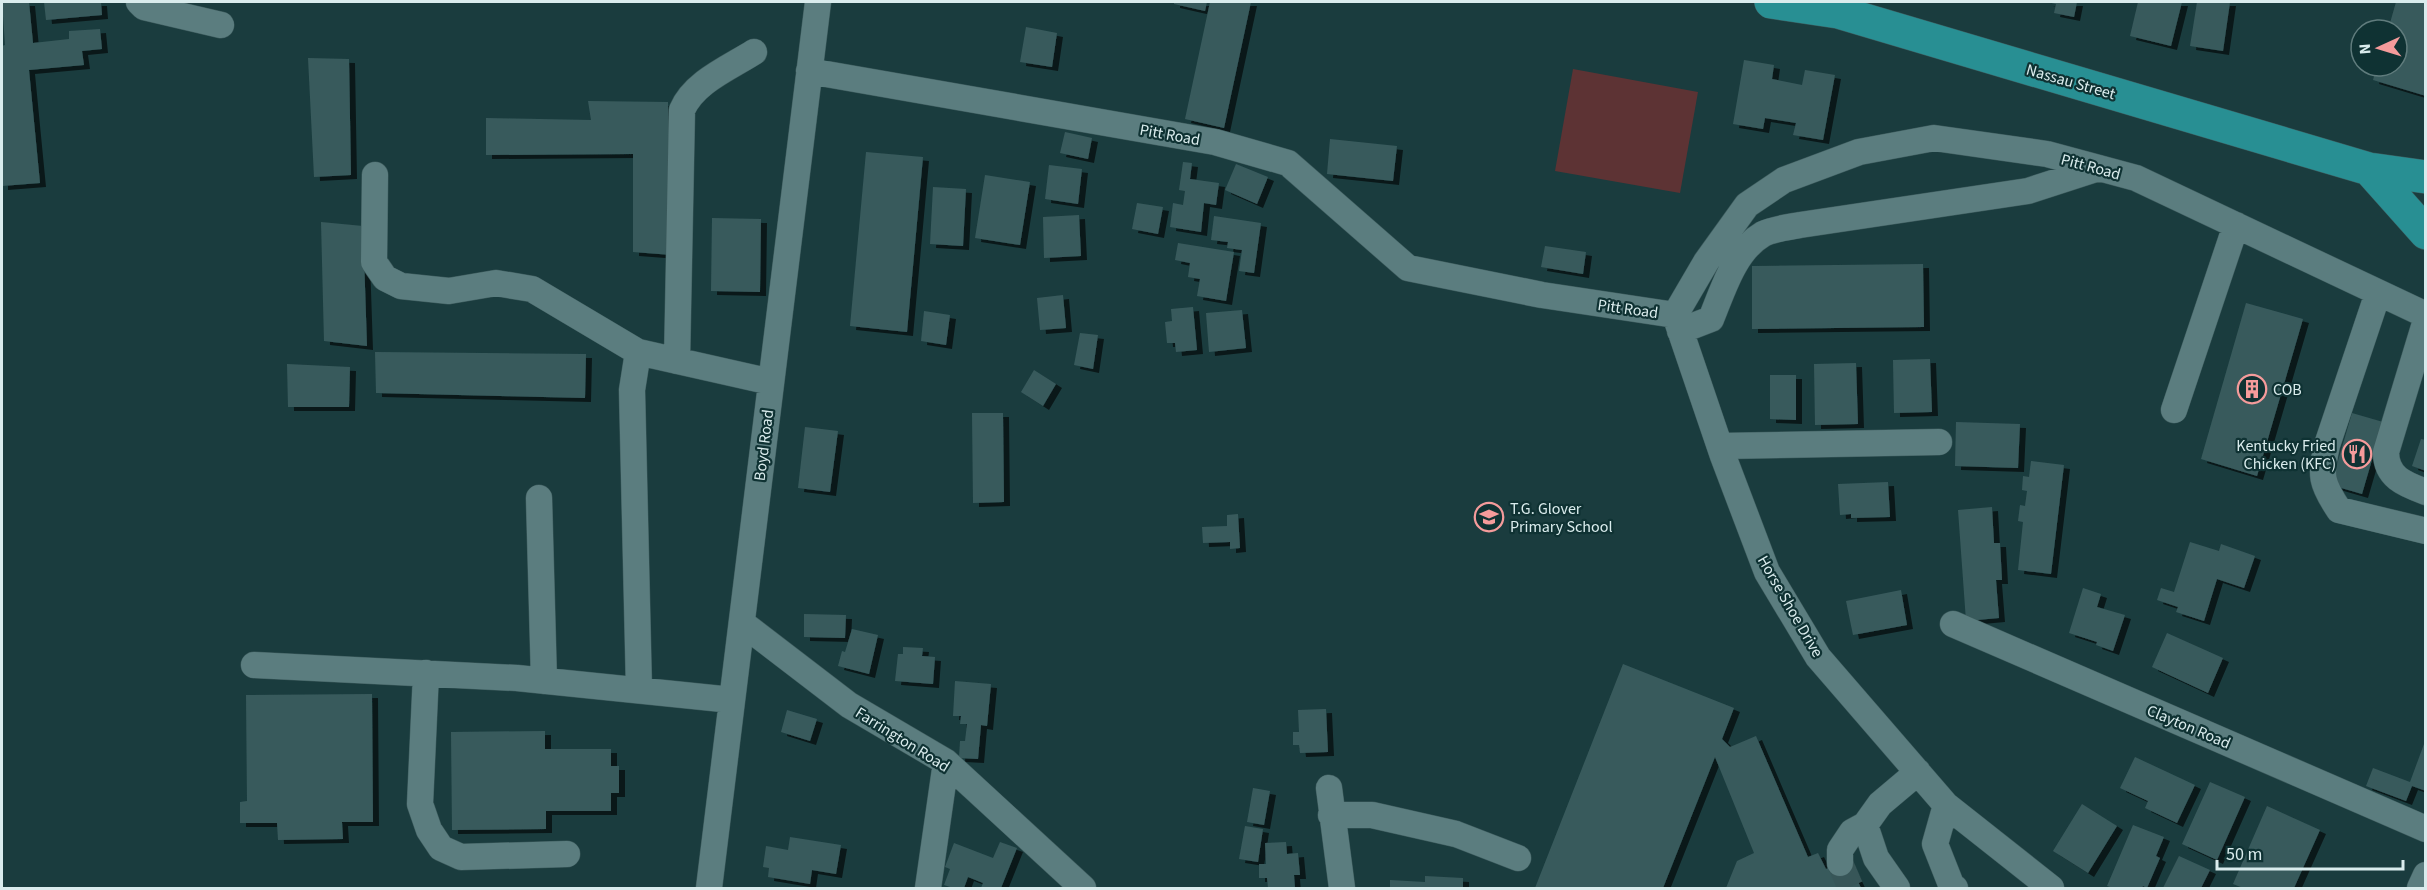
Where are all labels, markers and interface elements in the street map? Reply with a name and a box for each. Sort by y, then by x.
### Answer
north arrow [2349,18,2409,78]
text: N [2354,43,2376,55]
street label: Nassau Street [2024,59,2118,105]
street label: Pitt Road [1138,119,1202,151]
street label: Pitt Road [2058,148,2123,185]
street label: Pitt Road [1596,294,1660,324]
building icon: COB [2236,373,2268,405]
place label: COB [2273,379,2302,401]
street label: Boyd Road [749,408,779,482]
place label: Kentucky Fried Chicken (KFC) [2236,435,2336,475]
restaurant icon: Kentucky Fried Chicken (KFC) [2341,438,2373,470]
place label: T.G. Glover Primary School [1510,498,1612,538]
school or university icon: T.G. Glover Primary School [1473,501,1505,533]
street label: Horse Shoe Drive [1752,552,1828,661]
street label: Clayton Road [2143,699,2234,754]
street label: Farrington Road [851,702,954,778]
scale bar [2217,833,2403,871]
text: 50 m [2226,842,2262,867]

